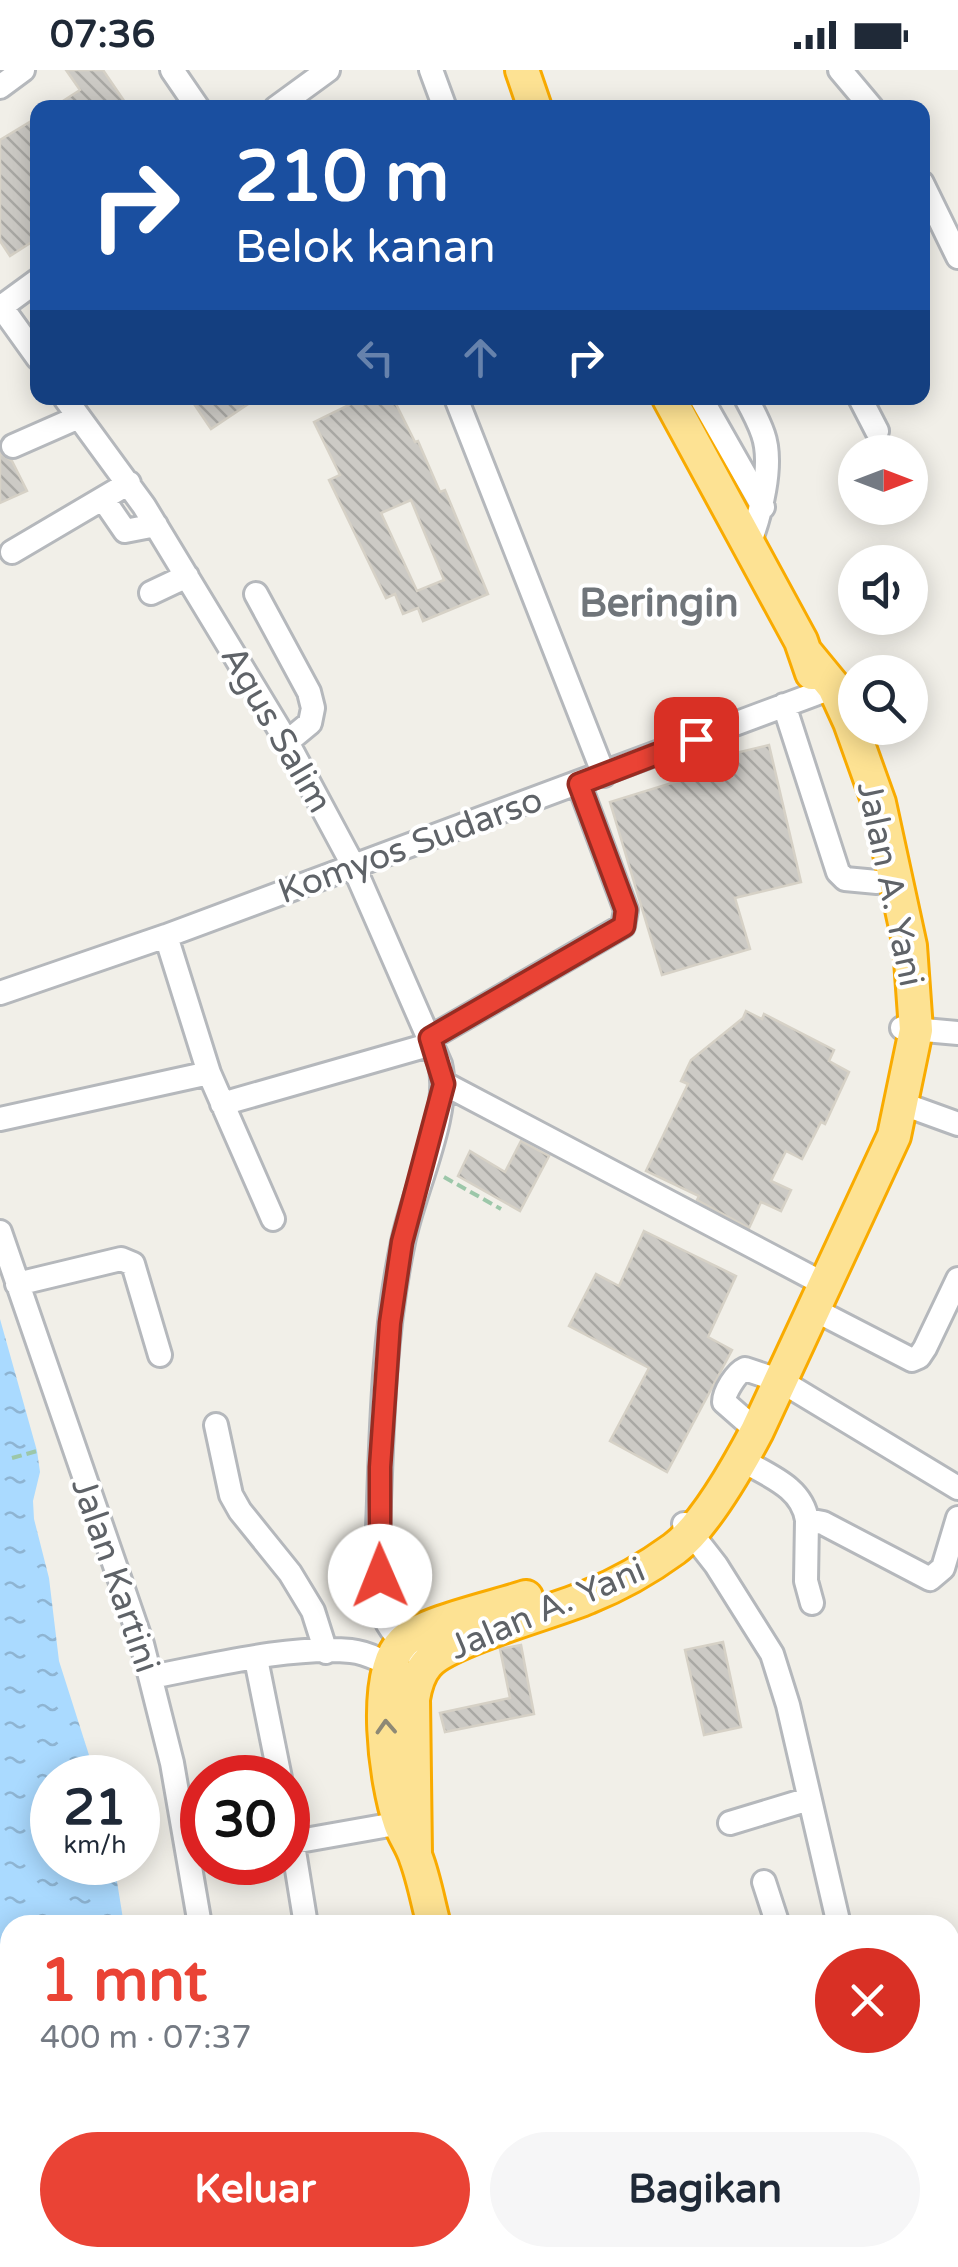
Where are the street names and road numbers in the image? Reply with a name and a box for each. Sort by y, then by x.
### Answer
street label: Agus Salim [212,639,341,820]
street label: Jalan A. Yani [848,778,932,990]
street label: Komyos Sudarso [273,779,548,913]
street label: Jalan Kartini [62,1472,168,1678]
street label: Jalan A. Yani [443,1549,651,1669]

